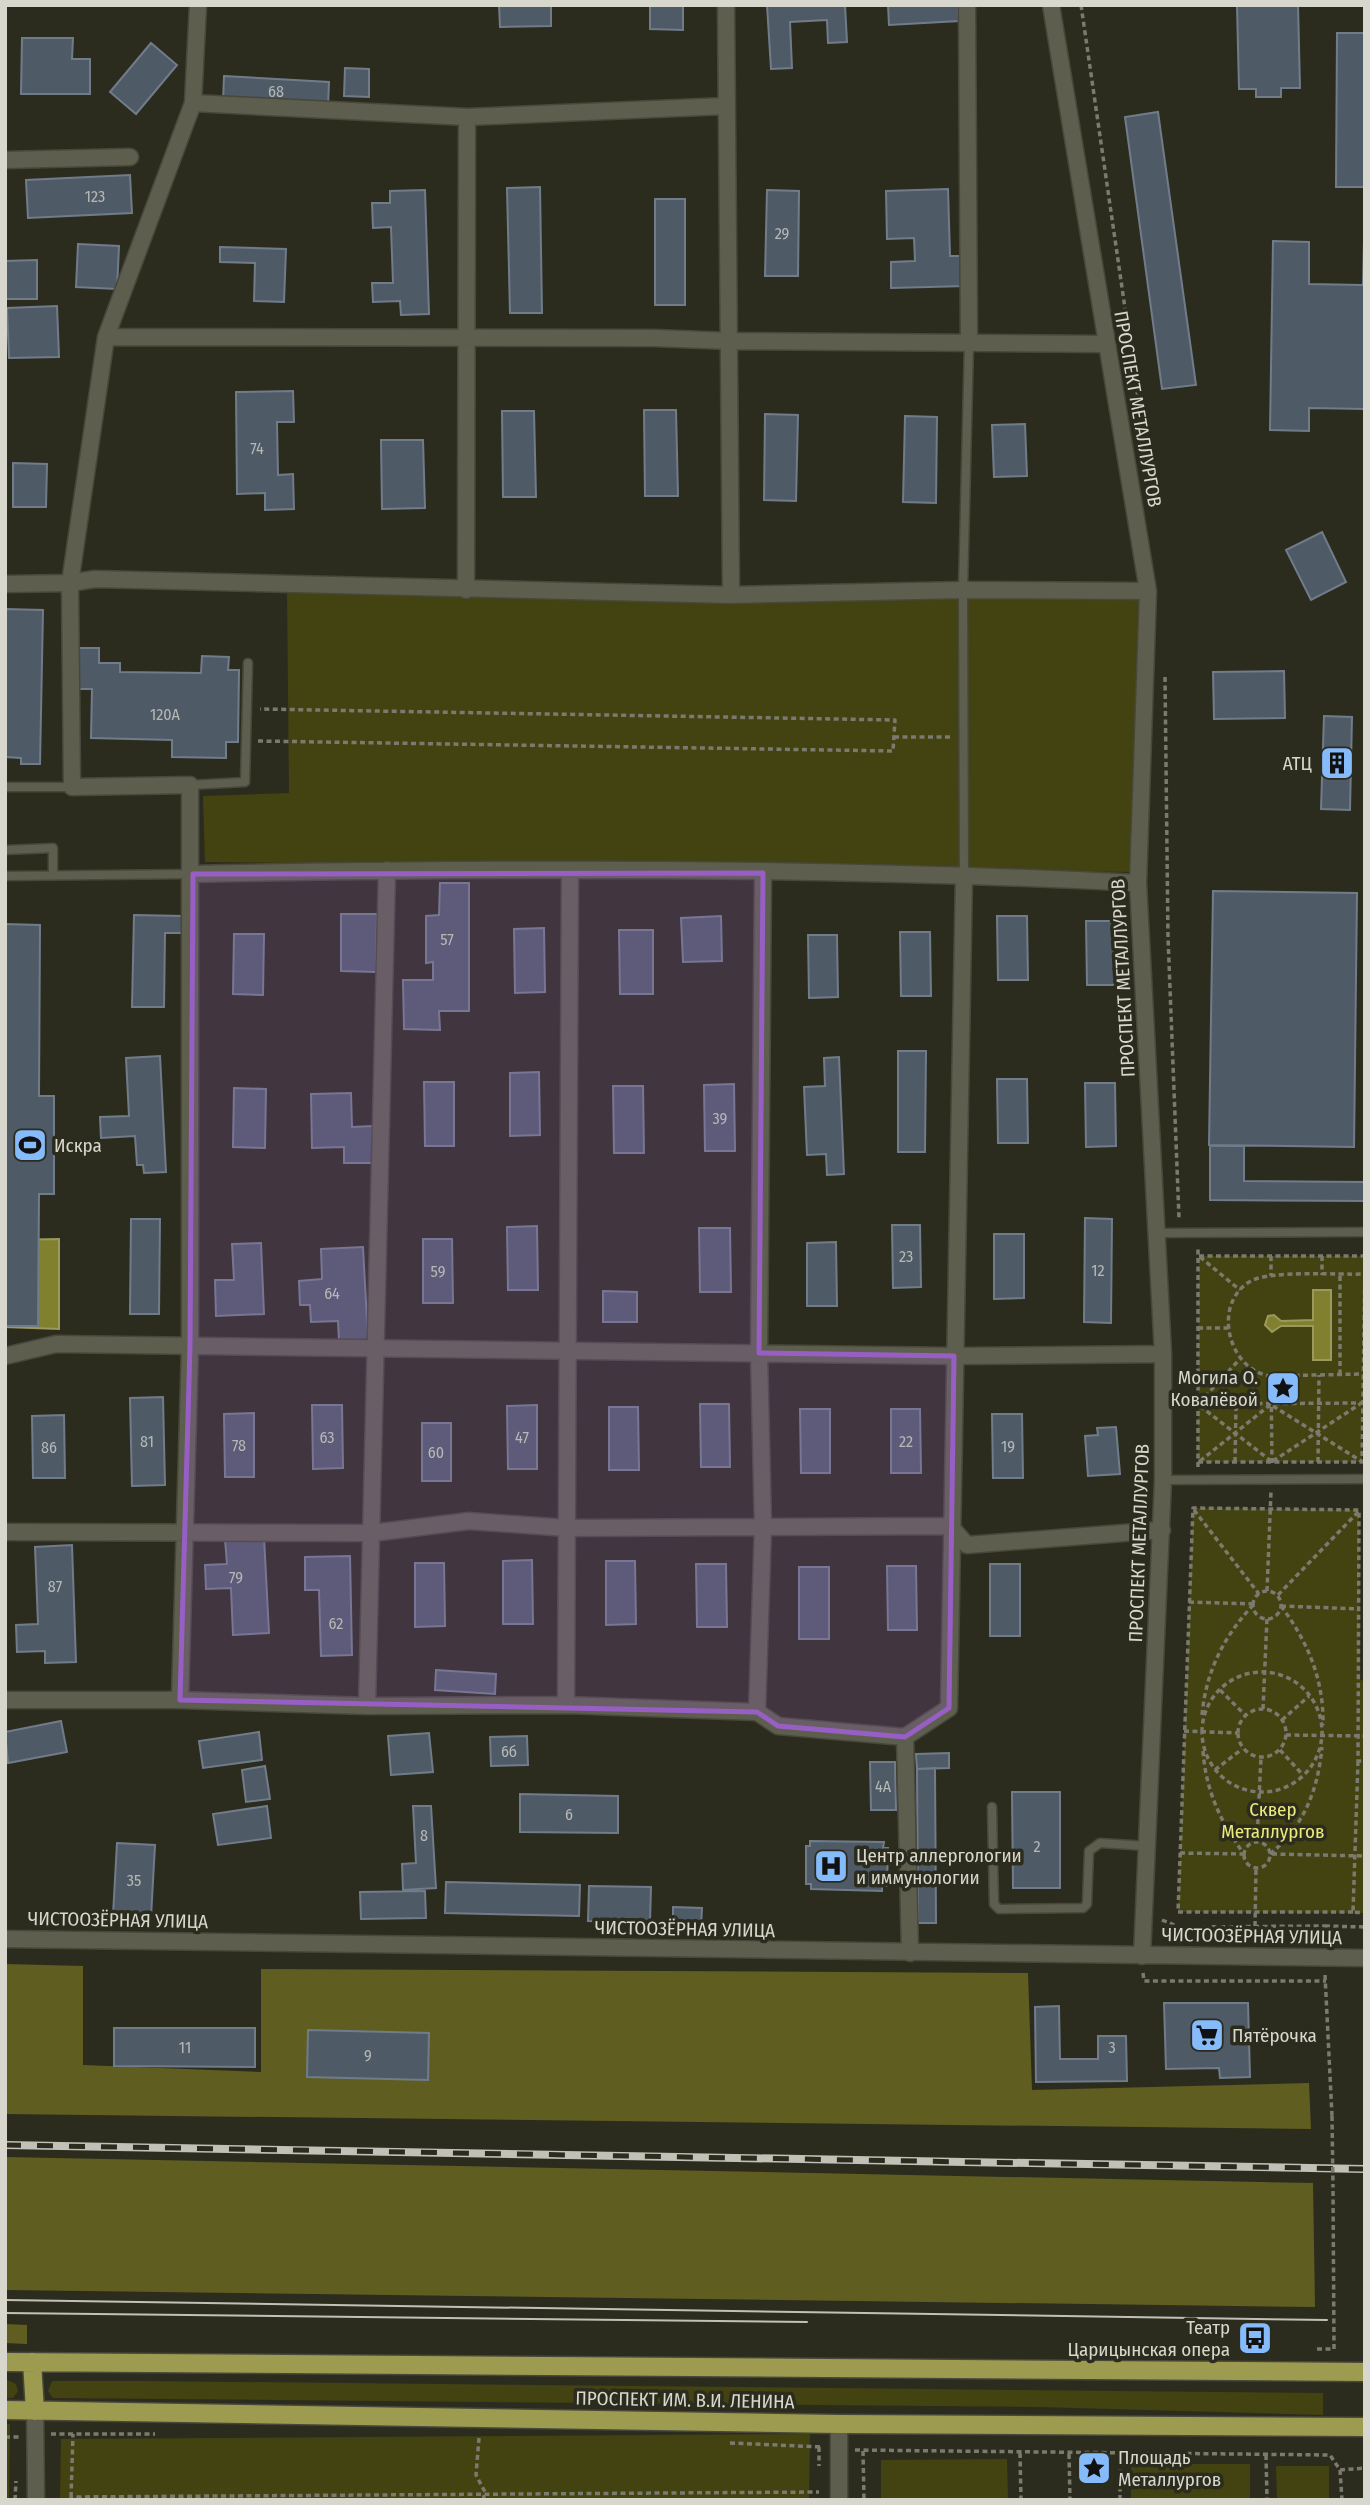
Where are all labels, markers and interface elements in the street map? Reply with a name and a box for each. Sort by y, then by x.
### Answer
house number: 68 [268,82,284,101]
house number: 123 [85,187,105,206]
house number: 29 [775,224,790,243]
street label: ПРОСПЕКТ МЕТАЛЛУРГОВ [1109,309,1167,509]
house number: 74 [250,439,264,458]
house number: 120А [150,705,181,724]
building icon: АТЦ [1318,744,1356,782]
place label: АТЦ [1283,752,1313,775]
street label: ПРОСПЕКТ МЕТАЛЛУРГОВ [1106,878,1140,1078]
house number: 57 [440,930,454,949]
house number: 39 [713,1109,728,1128]
sports icon: Искра [11,1126,49,1164]
place label: Искра [54,1134,102,1157]
house number: 23 [899,1247,913,1266]
house number: 12 [1091,1261,1105,1280]
house number: 59 [431,1262,446,1281]
house number: 64 [324,1284,340,1303]
place label: Могила О. Ковалёвой [1171,1366,1258,1411]
place icon: Могила О. Ковалёвой [1264,1369,1302,1407]
house number: 63 [319,1428,335,1447]
house number: 47 [515,1428,529,1447]
house number: 81 [140,1432,154,1451]
house number: 22 [899,1432,913,1451]
house number: 78 [232,1436,246,1455]
house number: 19 [1001,1437,1015,1456]
house number: 86 [41,1438,57,1457]
house number: 60 [428,1443,444,1462]
street label: ПРОСПЕКТ МЕТАЛЛУРГОВ [1124,1443,1154,1643]
house number: 79 [229,1568,243,1587]
house number: 87 [48,1577,63,1596]
house number: 62 [329,1614,343,1633]
house number: 6б [501,1742,517,1761]
house number: 4А [875,1777,892,1796]
park label: Сквер Металлургов [1221,1798,1325,1843]
house number: 6 [565,1805,573,1824]
house number: 8 [420,1826,428,1845]
house number: 2 [1033,1837,1041,1856]
place label: Центр аллергологии и иммунологии [856,1844,1022,1889]
hospital icon: Центр аллергологии и иммунологии [812,1847,850,1885]
house number: 35 [127,1871,141,1890]
street label: ЧИСТООЗЁРНАЯ УЛИЦА [28,1907,208,1933]
street label: ЧИСТООЗЁРНАЯ УЛИЦА [595,1916,775,1942]
street label: ЧИСТООЗЁРНАЯ УЛИЦА [1162,1923,1342,1949]
supermarket icon: Пятёрочка [1188,2016,1226,2054]
place label: Пятёрочка [1232,2024,1317,2047]
house number: 11 [179,2038,191,2057]
house number: 3 [1108,2038,1116,2057]
house number: 9 [364,2046,372,2065]
place label: Театр Царицынская опера [1067,2316,1230,2361]
bus stop icon: Театр Царицынская опера [1236,2319,1274,2357]
street label: ПРОСПЕКТ ИМ. В.И. ЛЕНИНА [575,2387,795,2413]
place label: Площадь Металлургов [1118,2446,1221,2491]
place icon: Площадь Металлургов [1075,2449,1113,2487]

